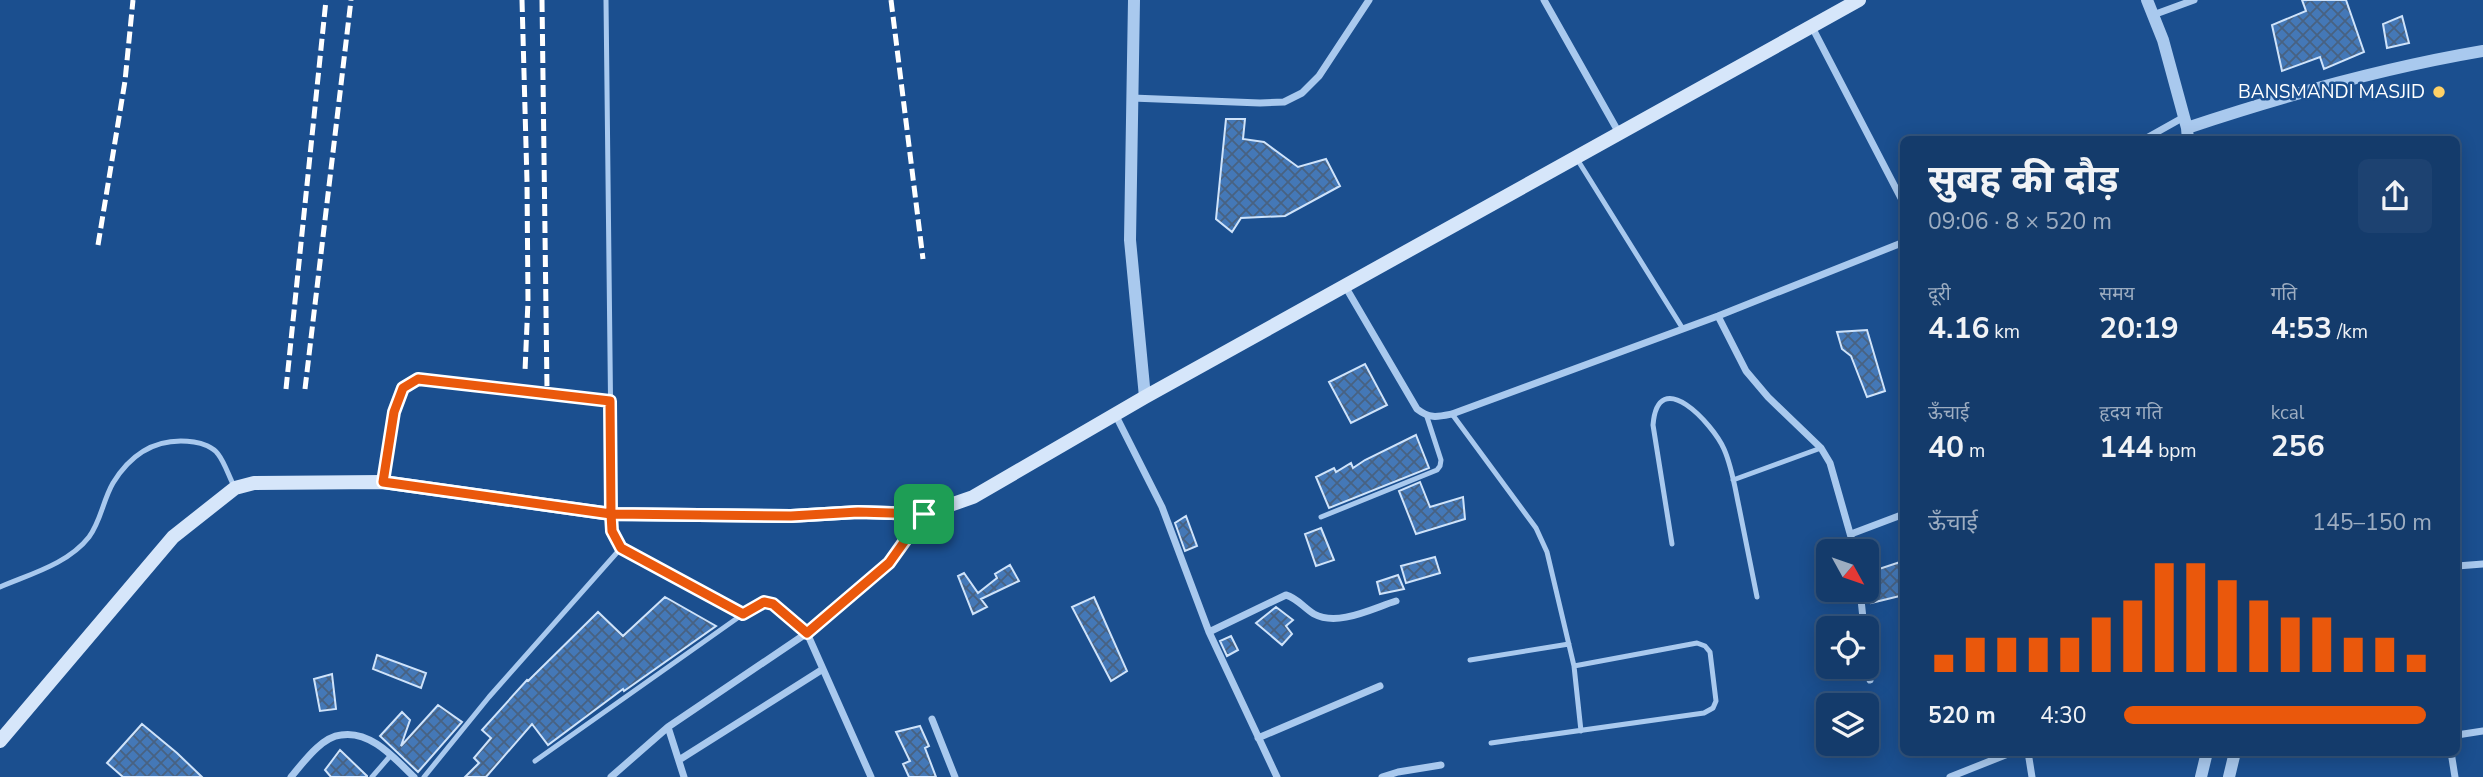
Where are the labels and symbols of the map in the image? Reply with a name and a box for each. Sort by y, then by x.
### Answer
place label: BANSMANDI MASJID [2238,79,2425,105]
marker: BANSMANDI MASJID [2431,84,2447,100]
pin [894,484,954,544]
north arrow [1816,539,1880,602]

